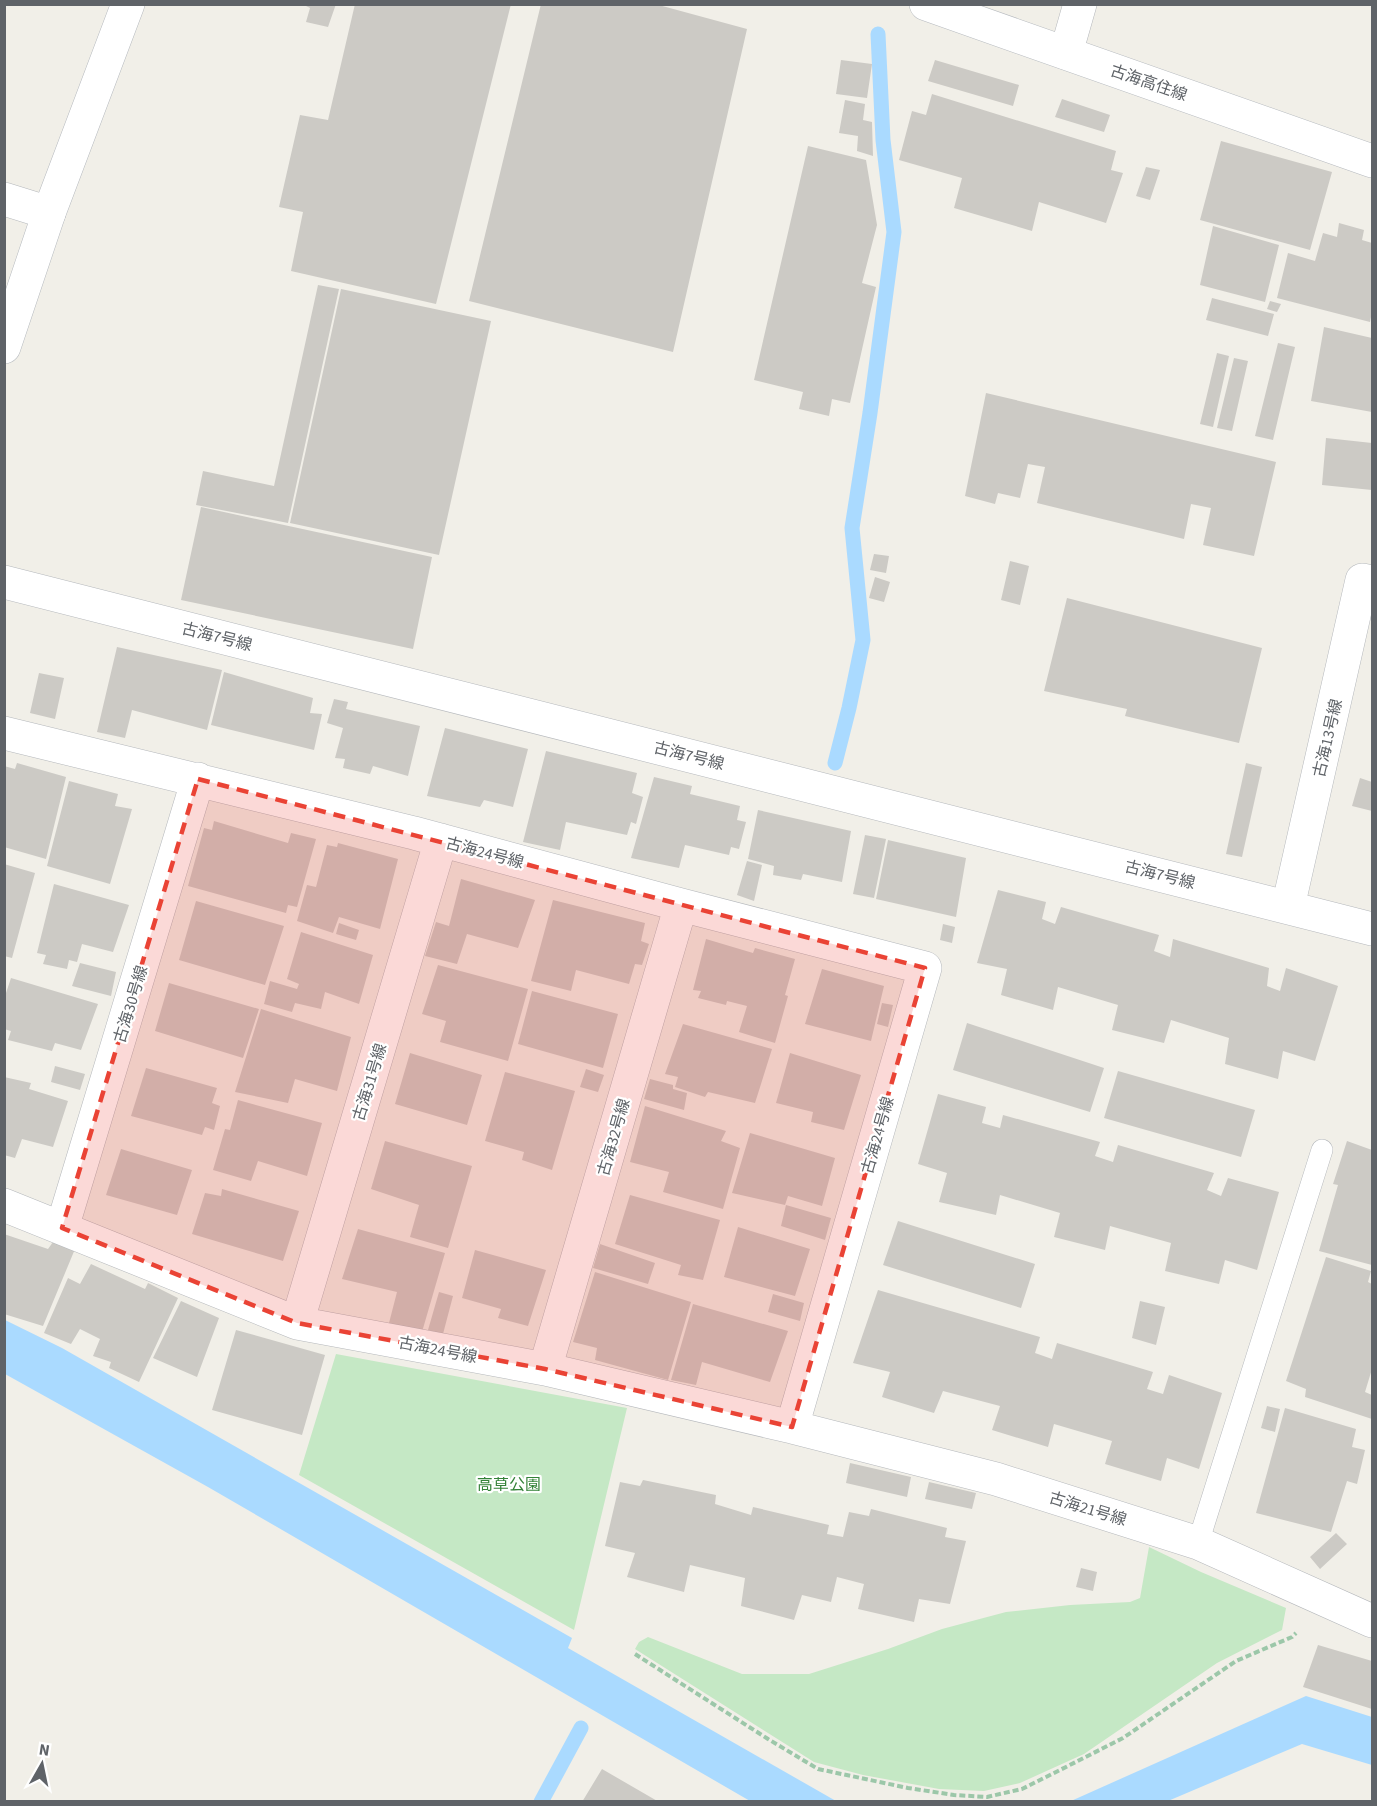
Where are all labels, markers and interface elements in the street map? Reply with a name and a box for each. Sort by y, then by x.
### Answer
street label: 古海高住線 [1107,60,1190,106]
street label: 古海7号線 [179,618,254,656]
street label: 古海13号線 [1308,697,1348,780]
street label: 古海7号線 [651,737,726,775]
street label: 古海24号線 [443,832,526,874]
street label: 古海7号線 [1122,856,1197,894]
street label: 古海30号線 [109,963,153,1046]
street label: 古海31号線 [348,1041,392,1124]
street label: 古海24号線 [856,1094,900,1177]
street label: 古海32号線 [592,1096,636,1179]
street label: 古海24号線 [396,1332,479,1368]
park label: 高草公園 [477,1474,541,1496]
street label: 古海21号線 [1046,1487,1129,1531]
north arrow [12,1734,72,1794]
text: N [37,1738,51,1762]

